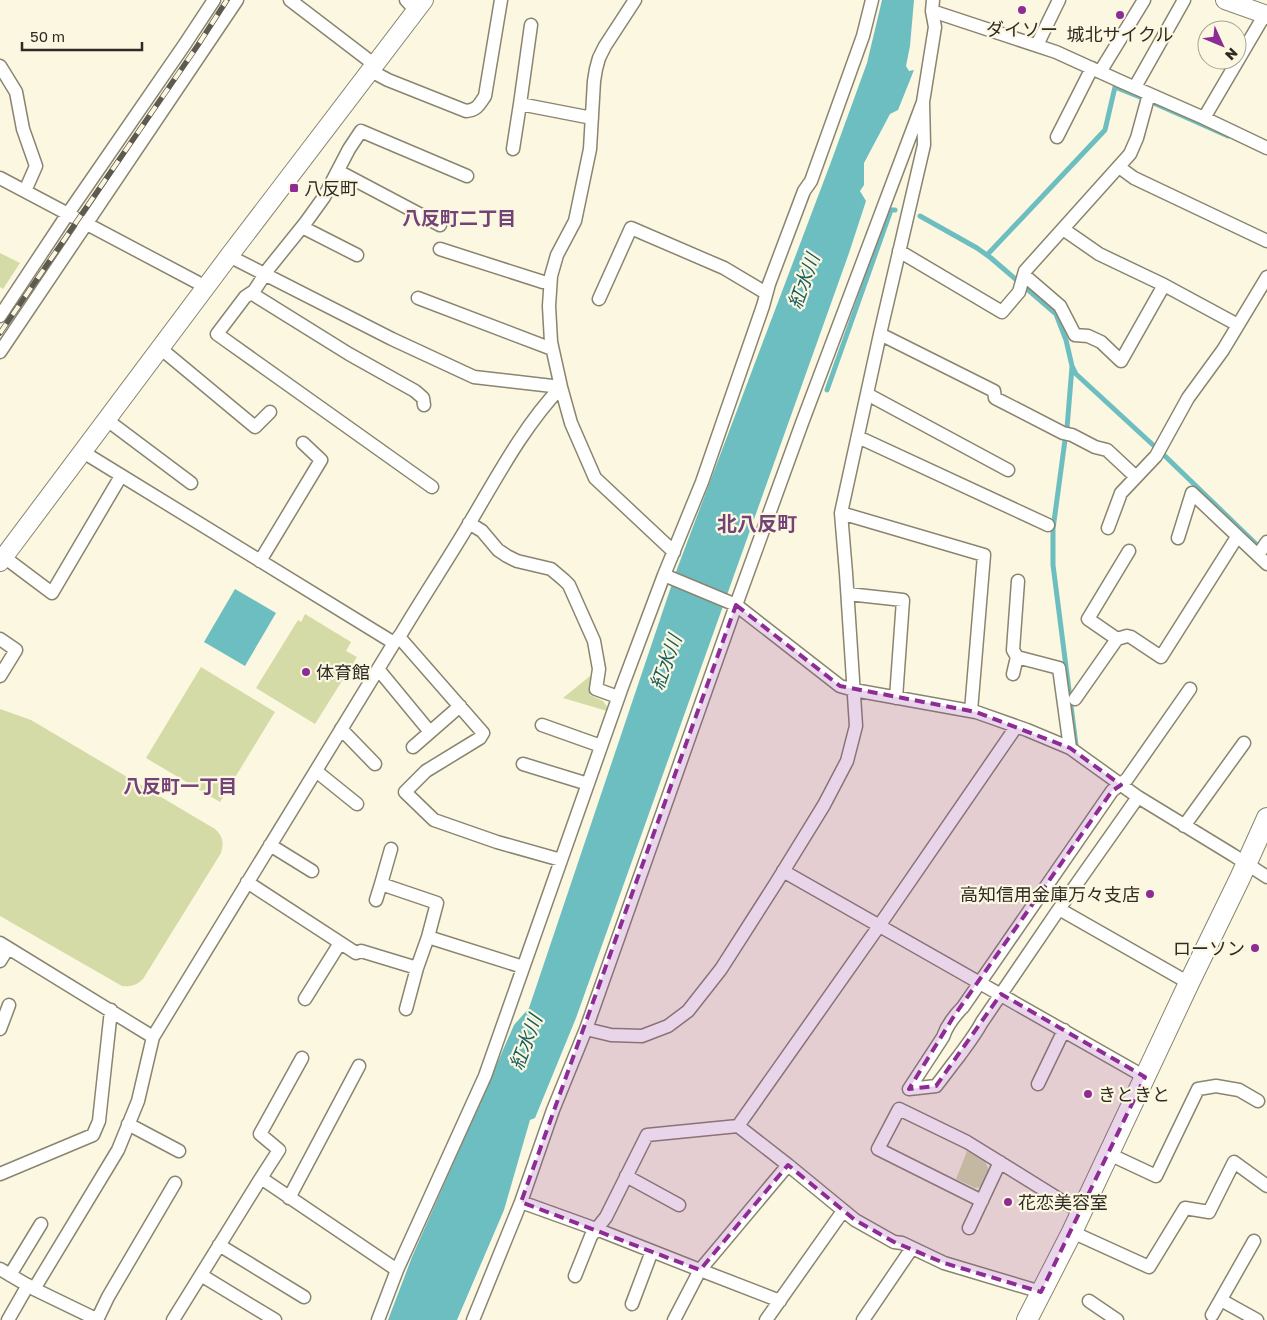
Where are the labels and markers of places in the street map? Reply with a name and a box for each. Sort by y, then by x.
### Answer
marker: ダイソー [1016,4,1028,16]
marker: 城北サイクル [1114,9,1126,21]
place label: ダイソー [986,18,1058,40]
place label: 城北サイクル [1066,23,1174,45]
place label: 八反町 [304,177,358,199]
marker: 八反町 [288,182,300,194]
place label: 体育館 [316,661,370,683]
marker: 体育館 [300,666,312,678]
place label: 高知信用金庫万々支店 [960,883,1140,905]
marker: 高知信用金庫万々支店 [1144,888,1156,900]
place label: ローソン [1173,937,1245,959]
marker: ローソン [1249,942,1261,954]
place label: きときと [1098,1083,1170,1105]
marker: きときと [1082,1088,1094,1100]
place label: 花恋美容室 [1018,1191,1108,1213]
marker: 花恋美容室 [1002,1196,1014,1208]

